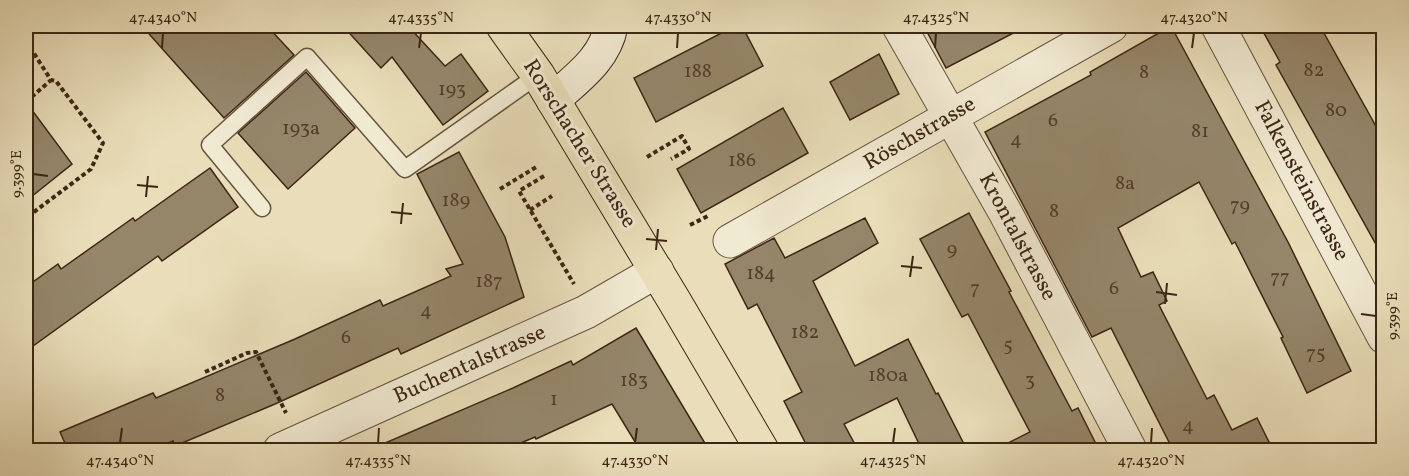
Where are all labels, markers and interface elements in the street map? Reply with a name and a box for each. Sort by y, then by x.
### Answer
text: 47.4340°N [129,8,197,29]
text: 47.4335°N [388,8,454,29]
text: 47.4330°N [644,8,712,29]
text: 47.4325°N [903,8,969,29]
text: 47.4320°N [1160,8,1228,29]
street label: Rorschacher Strasse [514,54,644,234]
house number: 82 [1304,57,1324,85]
house number: 188 [684,58,712,86]
house number: 8 [1139,59,1149,87]
house number: 193 [438,76,466,104]
street label: Röschstrasse [858,89,982,179]
street label: Falkensteinstrasse [1246,95,1356,267]
house number: 80 [1325,97,1347,125]
house number: 6 [1048,107,1058,135]
house number: 193a [282,115,320,143]
house number: 81 [1191,118,1209,146]
house number: 4 [1010,126,1022,154]
house number: 186 [728,147,756,175]
text: 9.399°E [7,150,28,198]
street label: Krontalstrasse [970,168,1064,306]
house number: 8a [1115,170,1135,198]
house number: 189 [442,187,470,215]
house number: 79 [1230,192,1250,220]
house number: 8 [1049,198,1059,226]
house number: 9 [947,236,957,264]
house number: 184 [746,260,776,288]
house number: 77 [1270,264,1290,292]
house number: 187 [475,268,503,296]
house number: 7 [970,275,980,303]
house number: 6 [1109,275,1119,303]
text: 9.399°E [1383,292,1404,340]
house number: 4 [420,297,432,325]
street label: Buchentalstrasse [389,318,551,412]
house number: 182 [791,319,819,347]
house number: 6 [341,324,351,352]
house number: 5 [1003,332,1013,360]
house number: 75 [1306,340,1326,368]
house number: 180a [868,362,908,390]
house number: 183 [620,367,648,395]
house number: 3 [1025,367,1035,395]
house number: 8 [215,382,225,410]
house number: 1 [550,386,558,414]
house number: 4 [1182,412,1194,440]
text: 47.4340°N [86,451,154,472]
text: 47.4335°N [345,451,411,472]
text: 47.4330°N [601,451,669,472]
text: 47.4325°N [860,451,926,472]
text: 47.4320°N [1117,451,1185,472]

